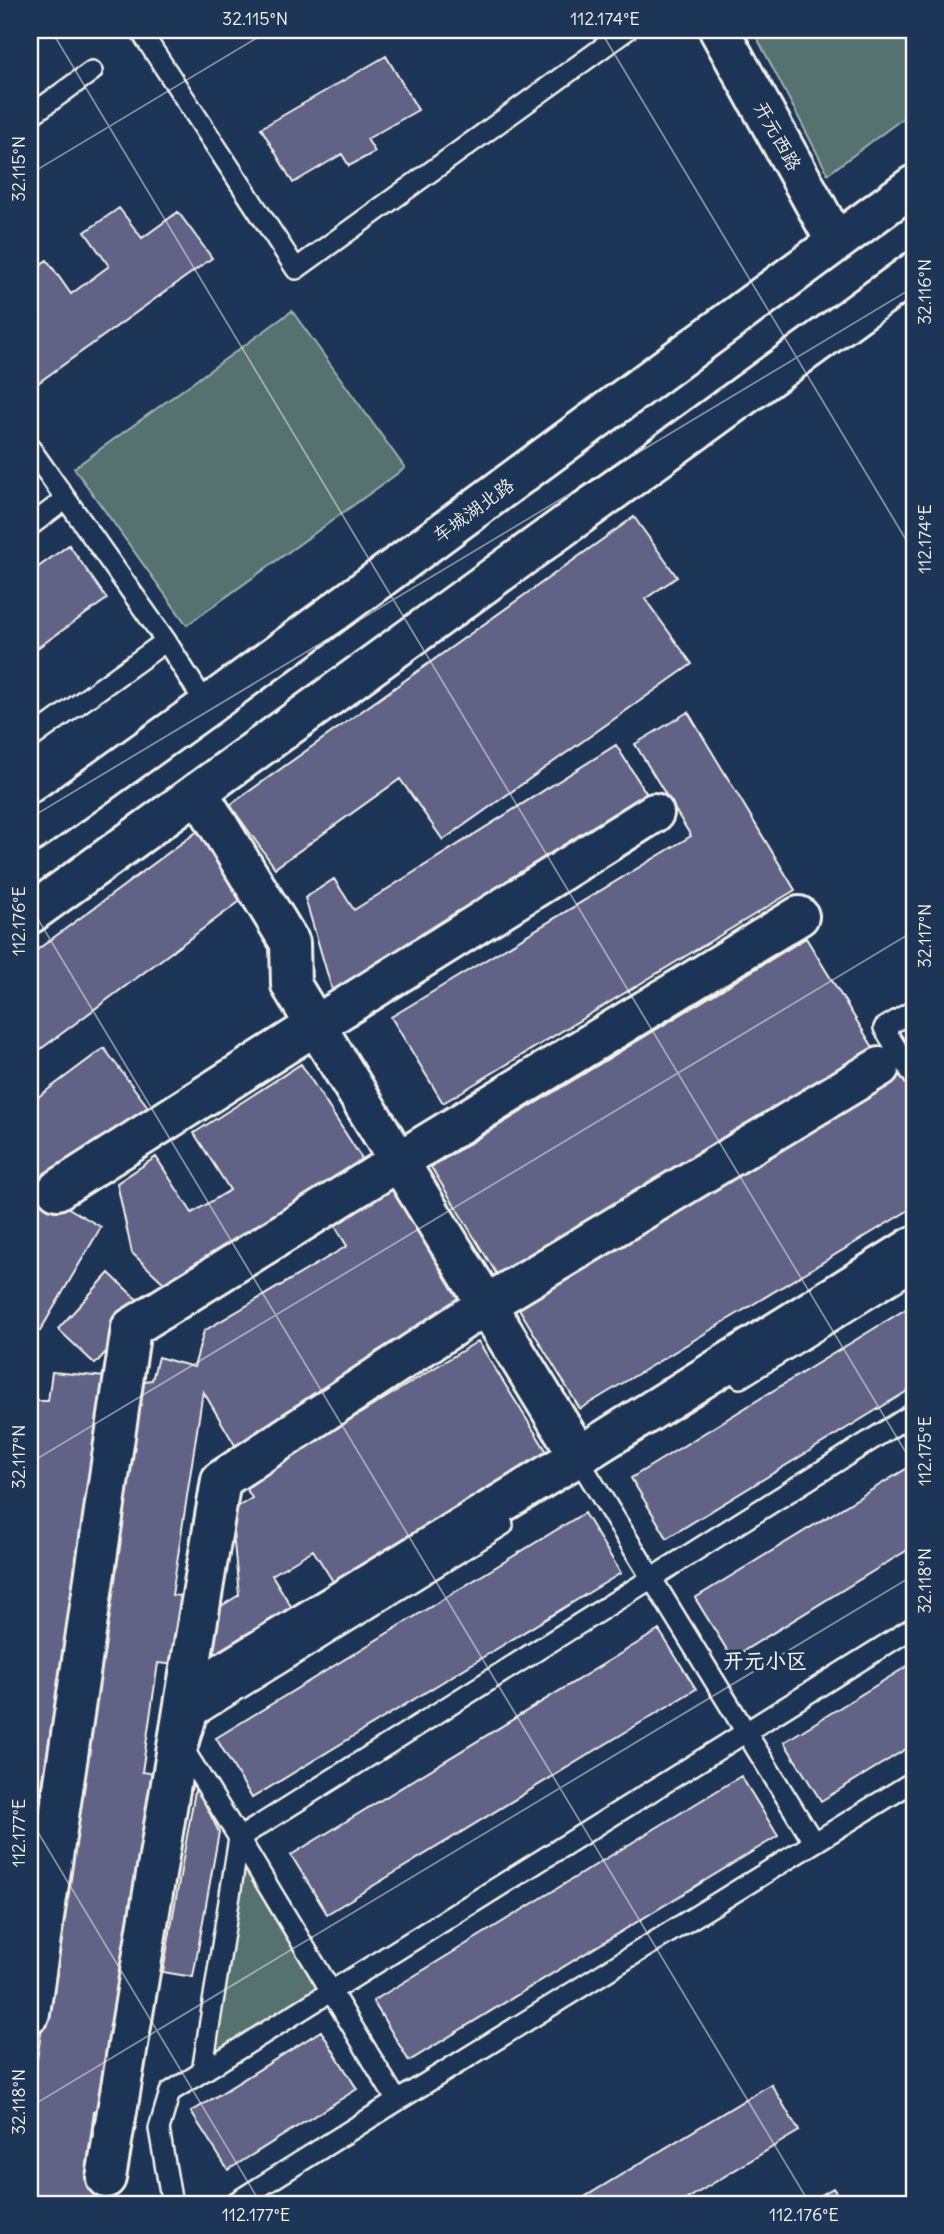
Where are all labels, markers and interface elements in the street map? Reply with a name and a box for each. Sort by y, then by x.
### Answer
text: 32.115°N [222,7,288,30]
text: 112.174°E [570,7,640,30]
street label: 开元西路 [749,97,807,175]
text: 32.115°N [7,136,30,202]
text: 32.116°N [913,259,936,325]
street label: 车城湖北路 [428,472,518,548]
text: 112.174°E [913,504,936,574]
text: 112.176°E [7,886,30,956]
text: 32.117°N [913,904,936,968]
text: 112.175°E [913,1416,936,1486]
text: 32.117°N [7,1425,30,1489]
text: 32.118°N [913,1548,936,1614]
district label: 开元小区 [723,1647,807,1674]
text: 112.177°E [7,1799,30,1867]
text: 32.118°N [7,2069,30,2135]
text: 112.177°E [222,2203,290,2226]
text: 112.176°E [769,2203,839,2226]

